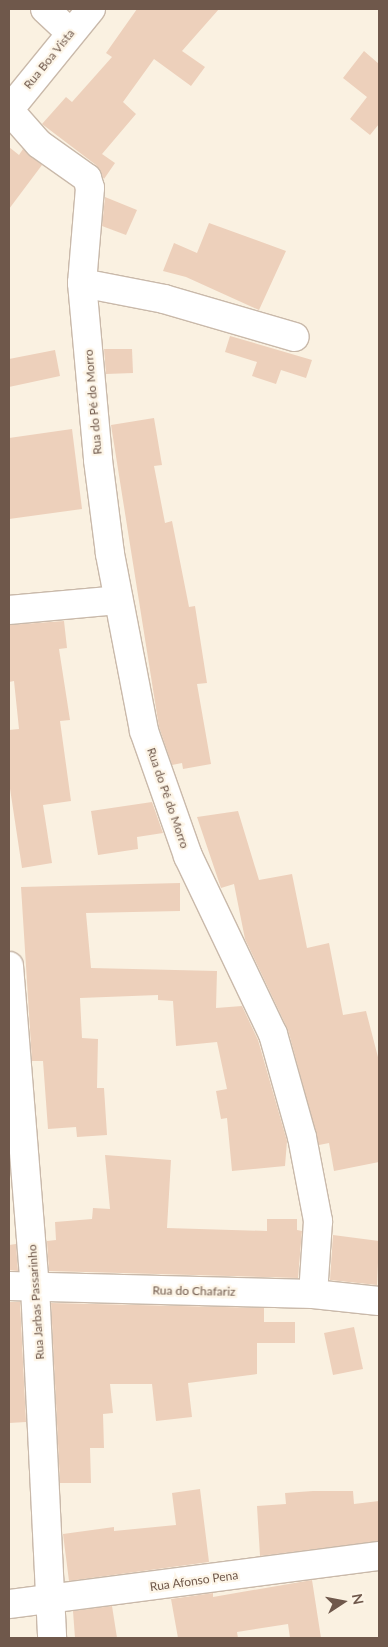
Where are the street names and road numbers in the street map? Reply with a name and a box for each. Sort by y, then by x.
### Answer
street label: Rua Boa Vista [20,26,78,92]
street label: Rua do Pé do Morro [81,349,105,455]
street label: Rua do Pé do Morro [144,746,192,850]
street label: Rua Jarbas Passarinho [25,1244,47,1360]
street label: Rua do Chafariz [152,1283,236,1299]
street label: Rua Afonso Pena [149,1568,239,1594]

